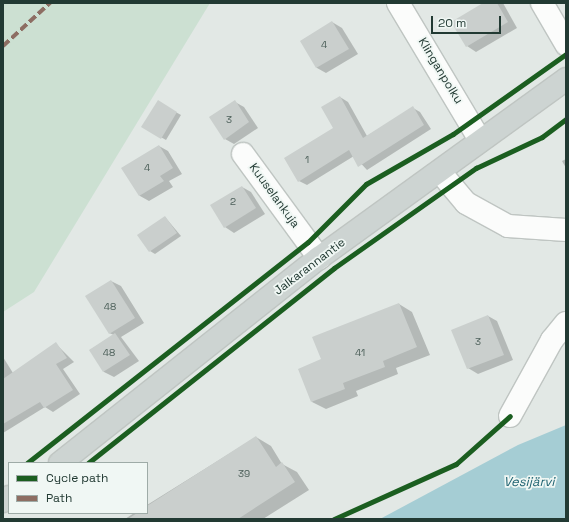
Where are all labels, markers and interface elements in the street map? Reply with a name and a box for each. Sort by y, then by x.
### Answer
scale bar [433,8,503,34]
text: 20 m [438,15,466,31]
street label: Klinganpolku [415,35,465,107]
house number: 4 [321,39,327,51]
house number: 3 [226,114,232,126]
house number: 1 [305,154,309,166]
street label: Kuuselankuja [246,161,302,231]
house number: 4 [144,162,150,174]
house number: 2 [230,196,236,208]
street label: Jalkarannantie [272,236,348,298]
house number: 48 [104,301,116,313]
house number: 3 [475,336,481,348]
house number: 48 [103,347,115,359]
house number: 41 [355,347,365,359]
legend [8,462,148,514]
house number: 39 [238,468,250,480]
text: Cycle path [46,470,108,486]
water label: Vesijärvi [503,474,555,490]
text: Path [46,490,72,506]

